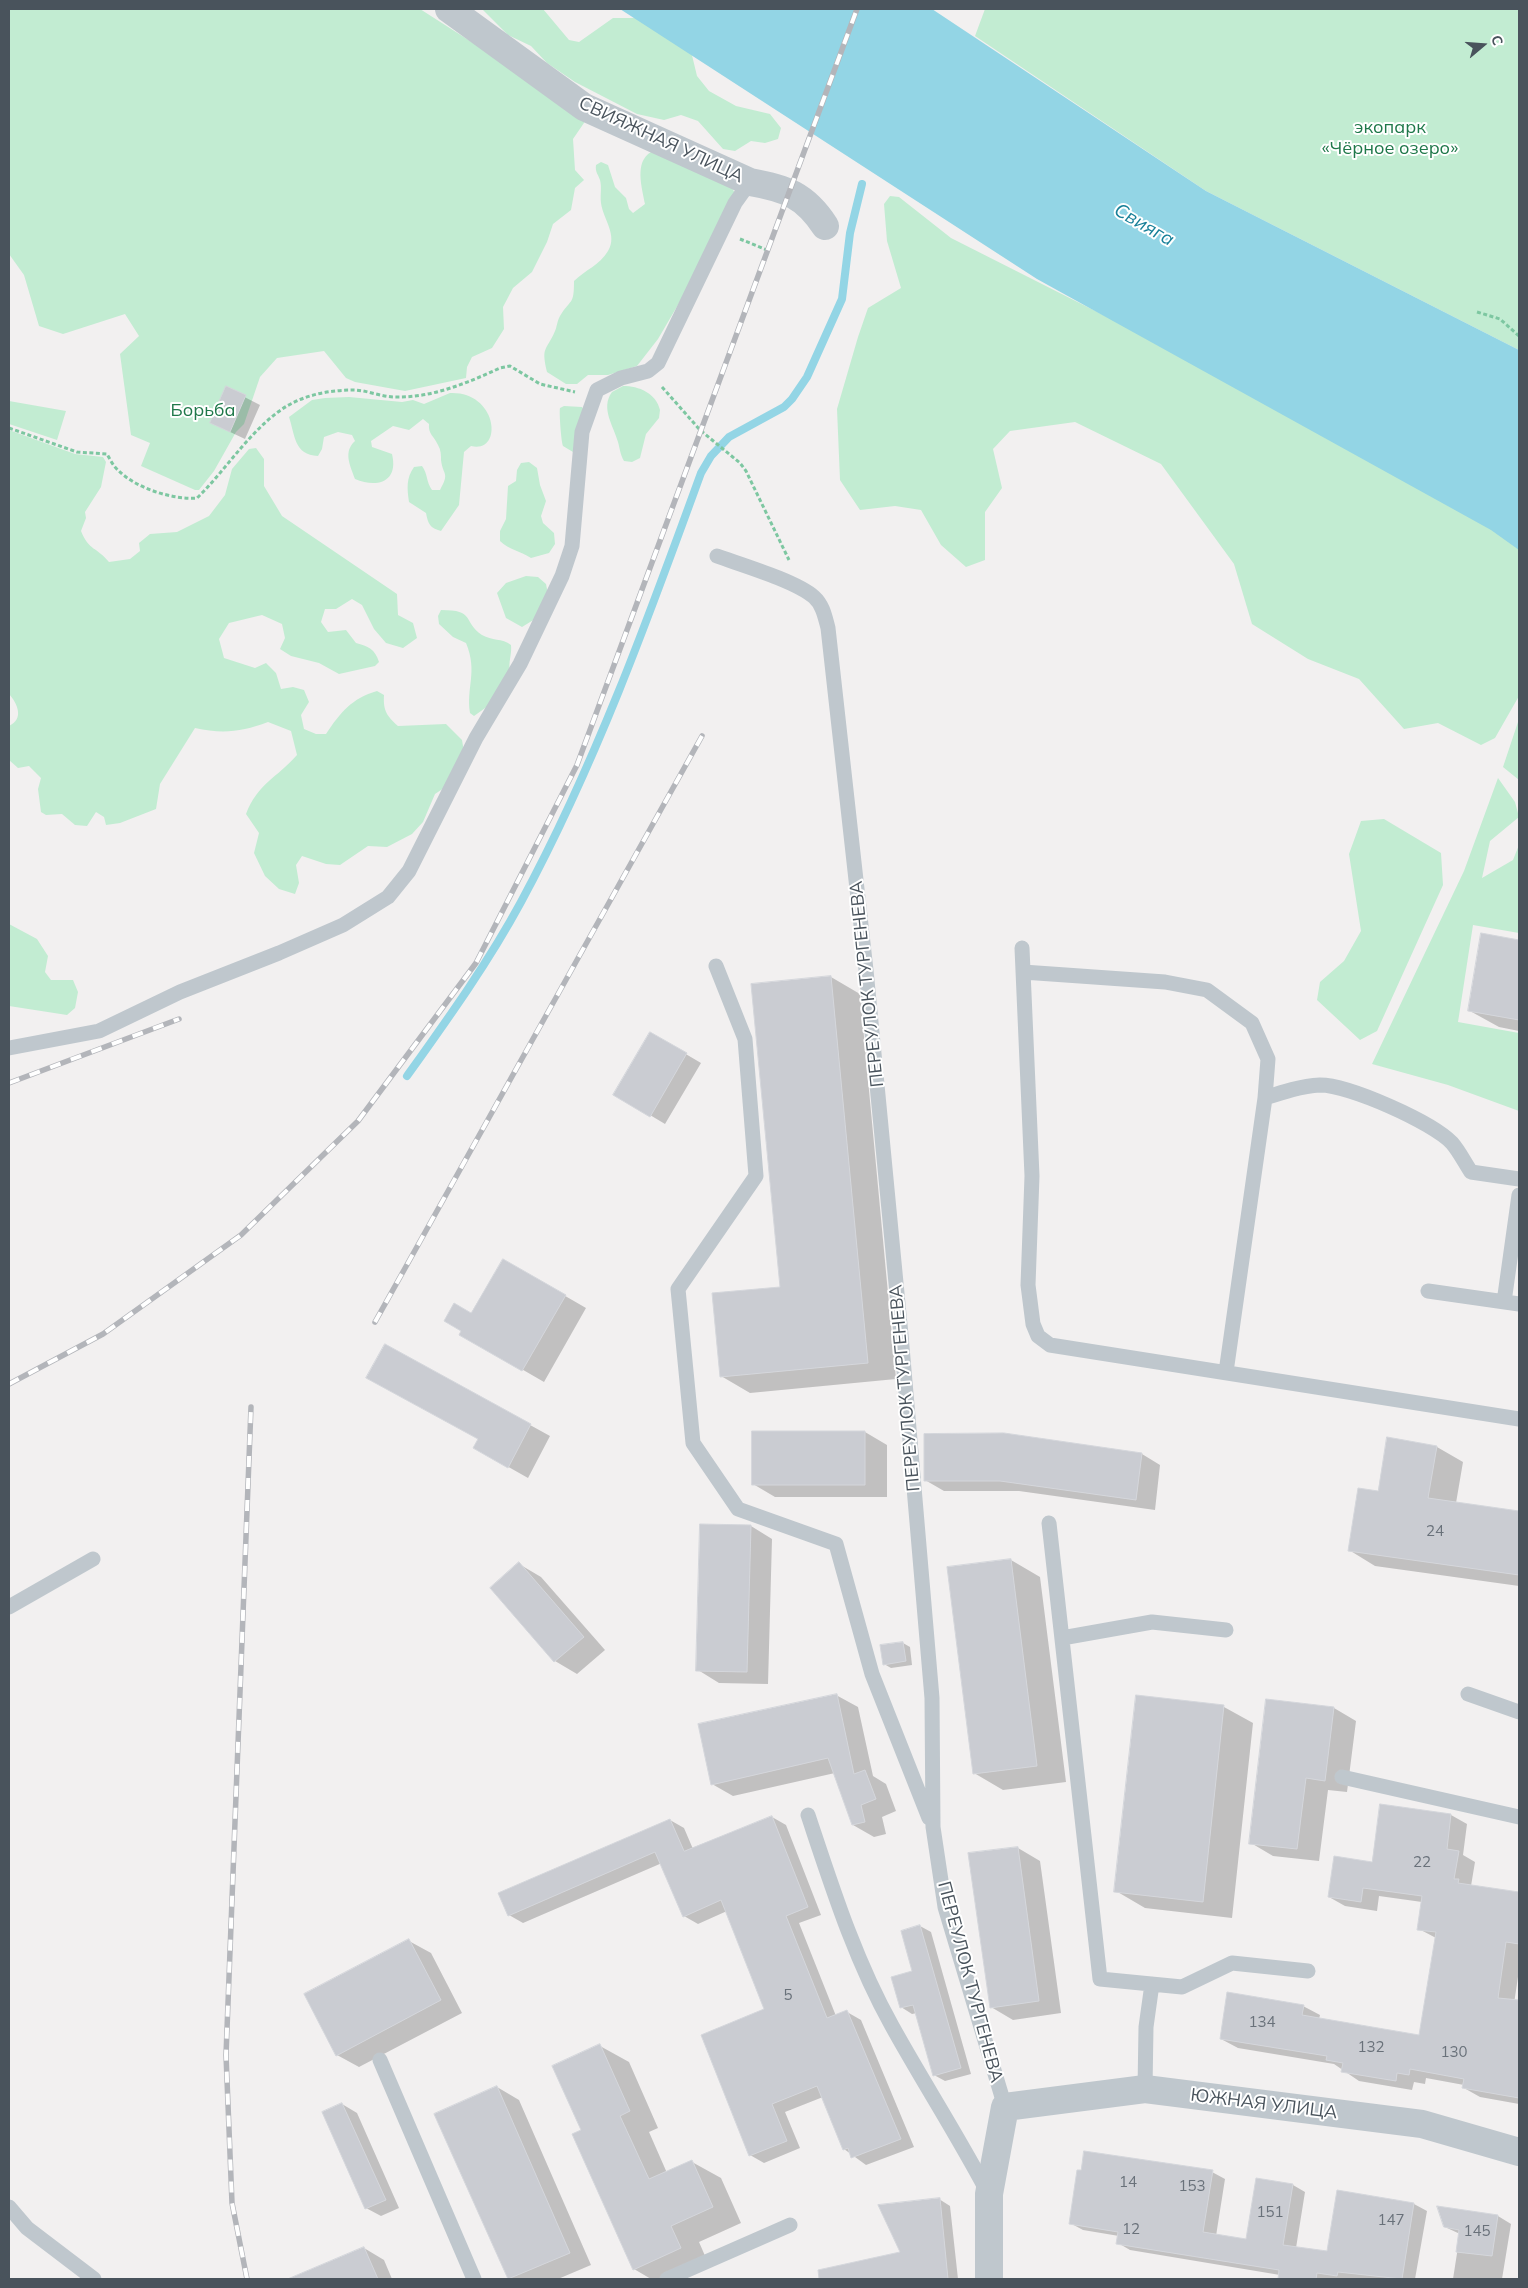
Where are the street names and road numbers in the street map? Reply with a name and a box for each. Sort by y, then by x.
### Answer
street label: СВИЯЖНАЯ УЛИЦА [575,92,747,188]
street label: ПЕРЕУЛОК ТУРГЕНЕВА [845,880,889,1088]
street label: ПЕРЕУЛОК ТУРГЕНЕВА [885,1284,925,1492]
street label: ПЕРЕУЛОК ТУРГЕНЕВА [933,1879,1007,2085]
street label: ЮЖНАЯ УЛИЦА [1189,2084,1339,2124]

